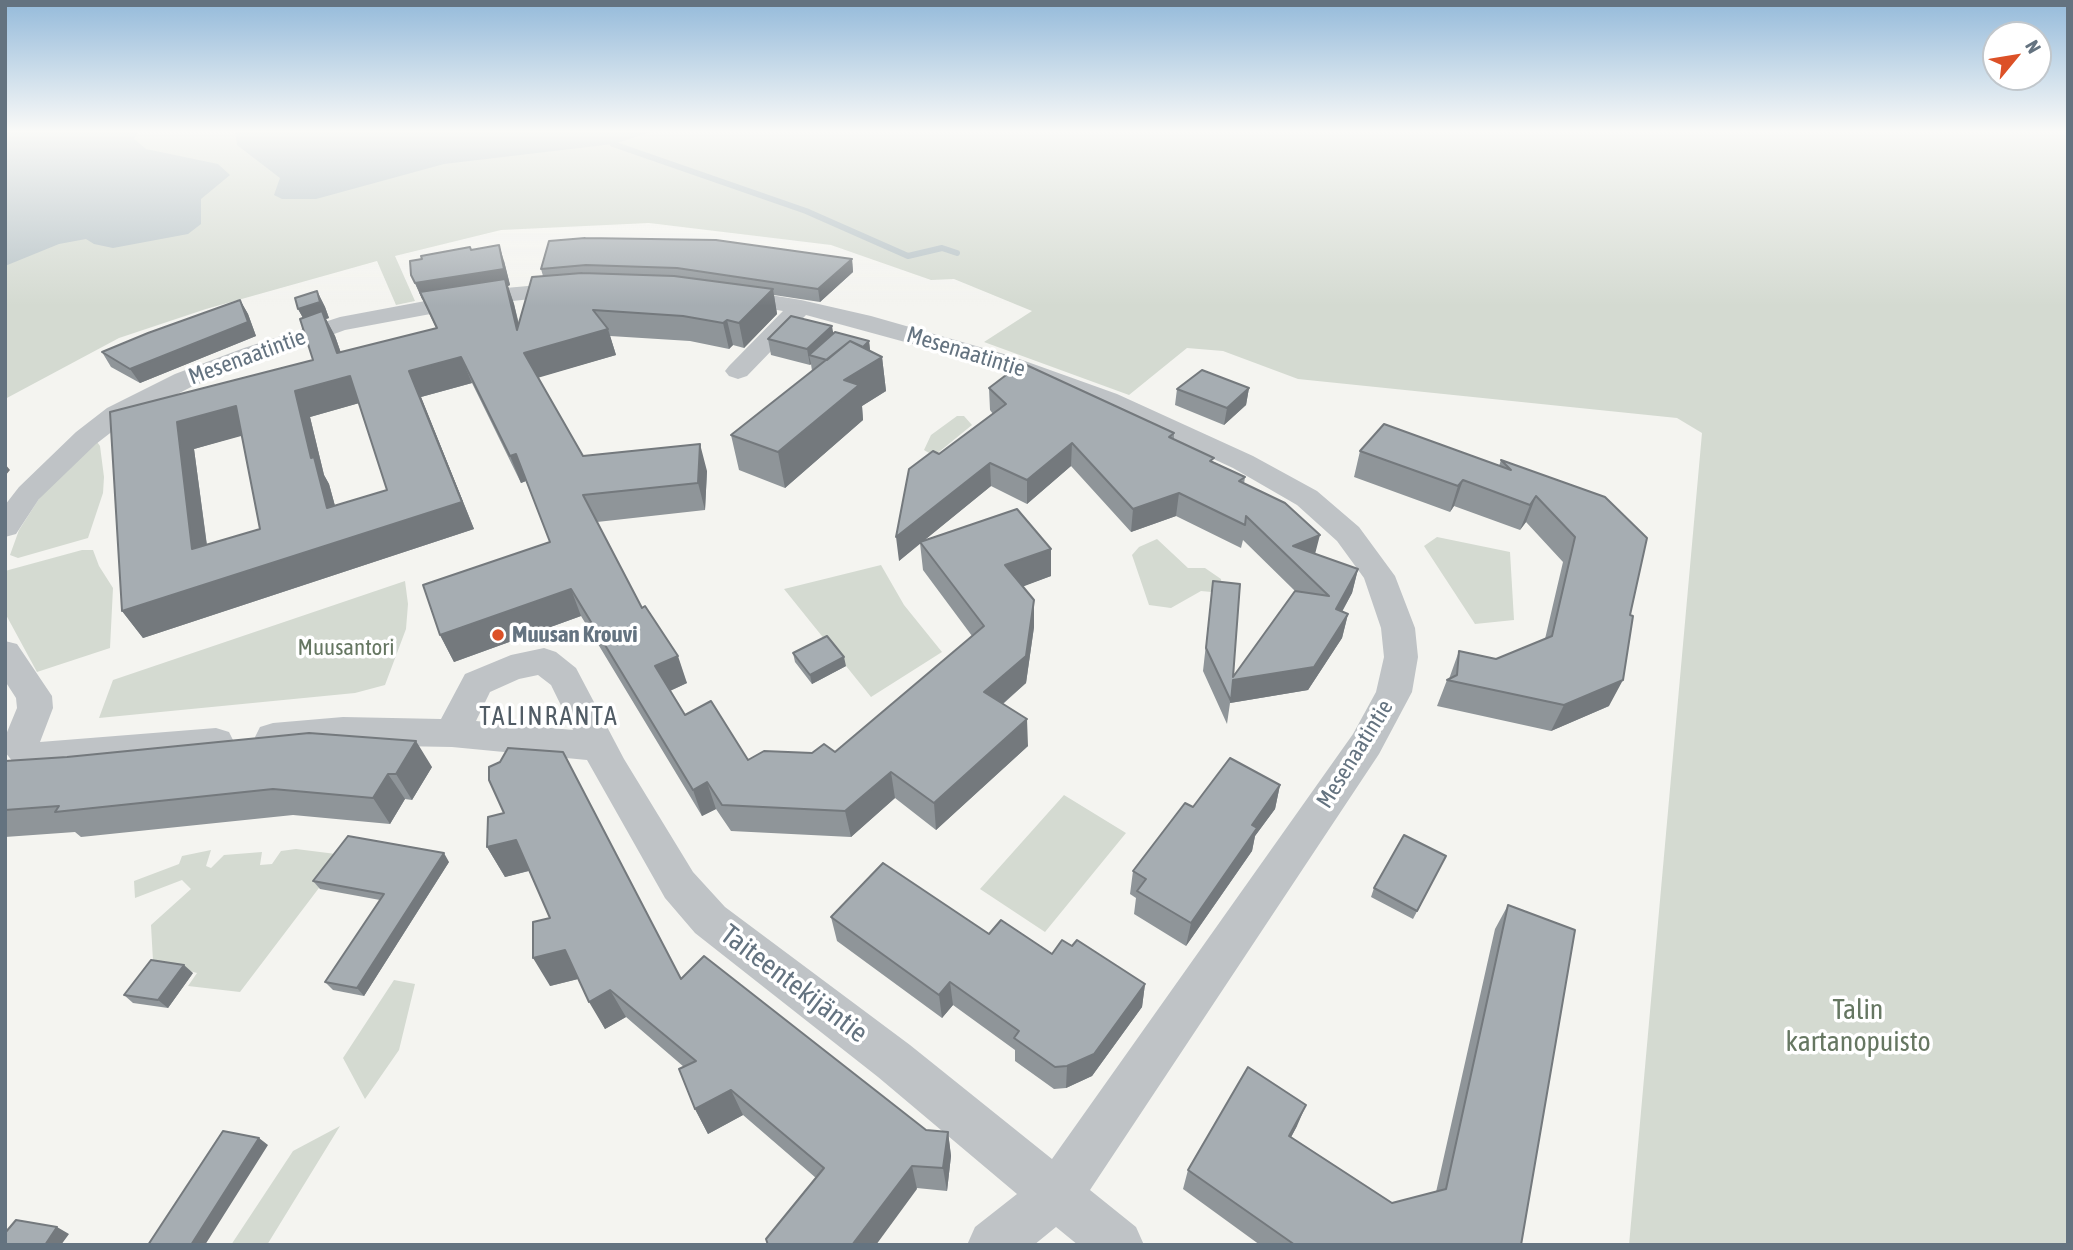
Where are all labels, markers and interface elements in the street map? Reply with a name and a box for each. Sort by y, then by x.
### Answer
north arrow [1982,21,2052,91]
text: N [2021,36,2046,57]
street label: Mesenaatintie [903,321,1029,383]
street label: Mesenaatintie [185,323,309,391]
place label: Muusan Krouvi [512,621,637,649]
marker: Muusan Krouvi [490,627,506,643]
park label: Muusantori [298,634,394,662]
street label: Mesenaatintie [1311,695,1399,813]
district label: TALINRANTA [481,701,617,733]
street label: Taiteentekijäntie [714,918,874,1050]
park label: Talin kartanopuisto [1785,993,1931,1059]

